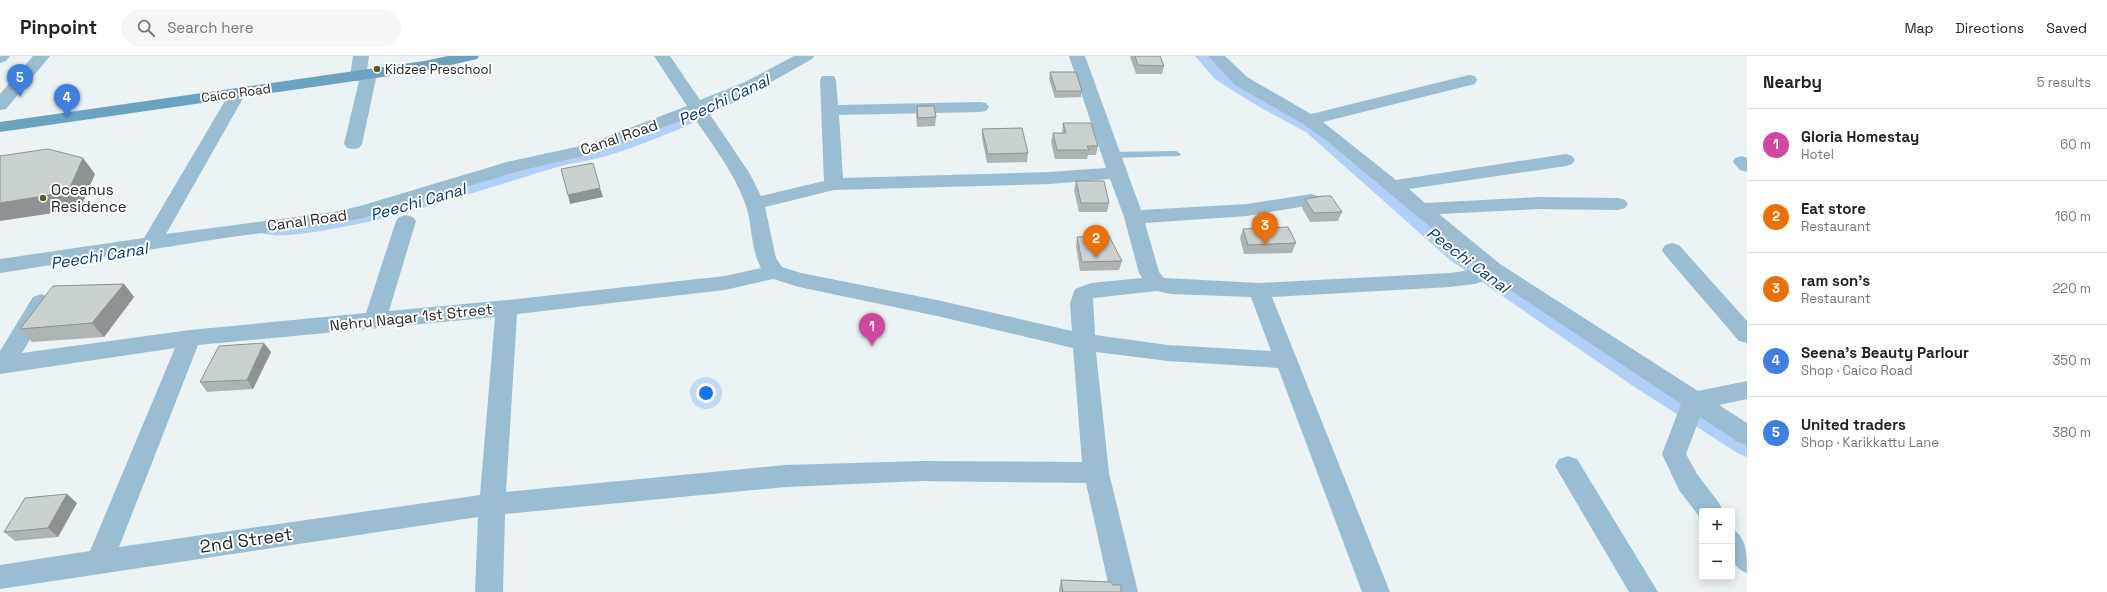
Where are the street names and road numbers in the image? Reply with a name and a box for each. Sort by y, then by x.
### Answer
street label: Caico Road [200,80,272,106]
street label: Canal Road [578,115,660,159]
street label: Canal Road [266,205,348,235]
street label: Nehru Nagar 1st Street [329,299,493,335]
street label: 2nd Street [198,522,294,558]

